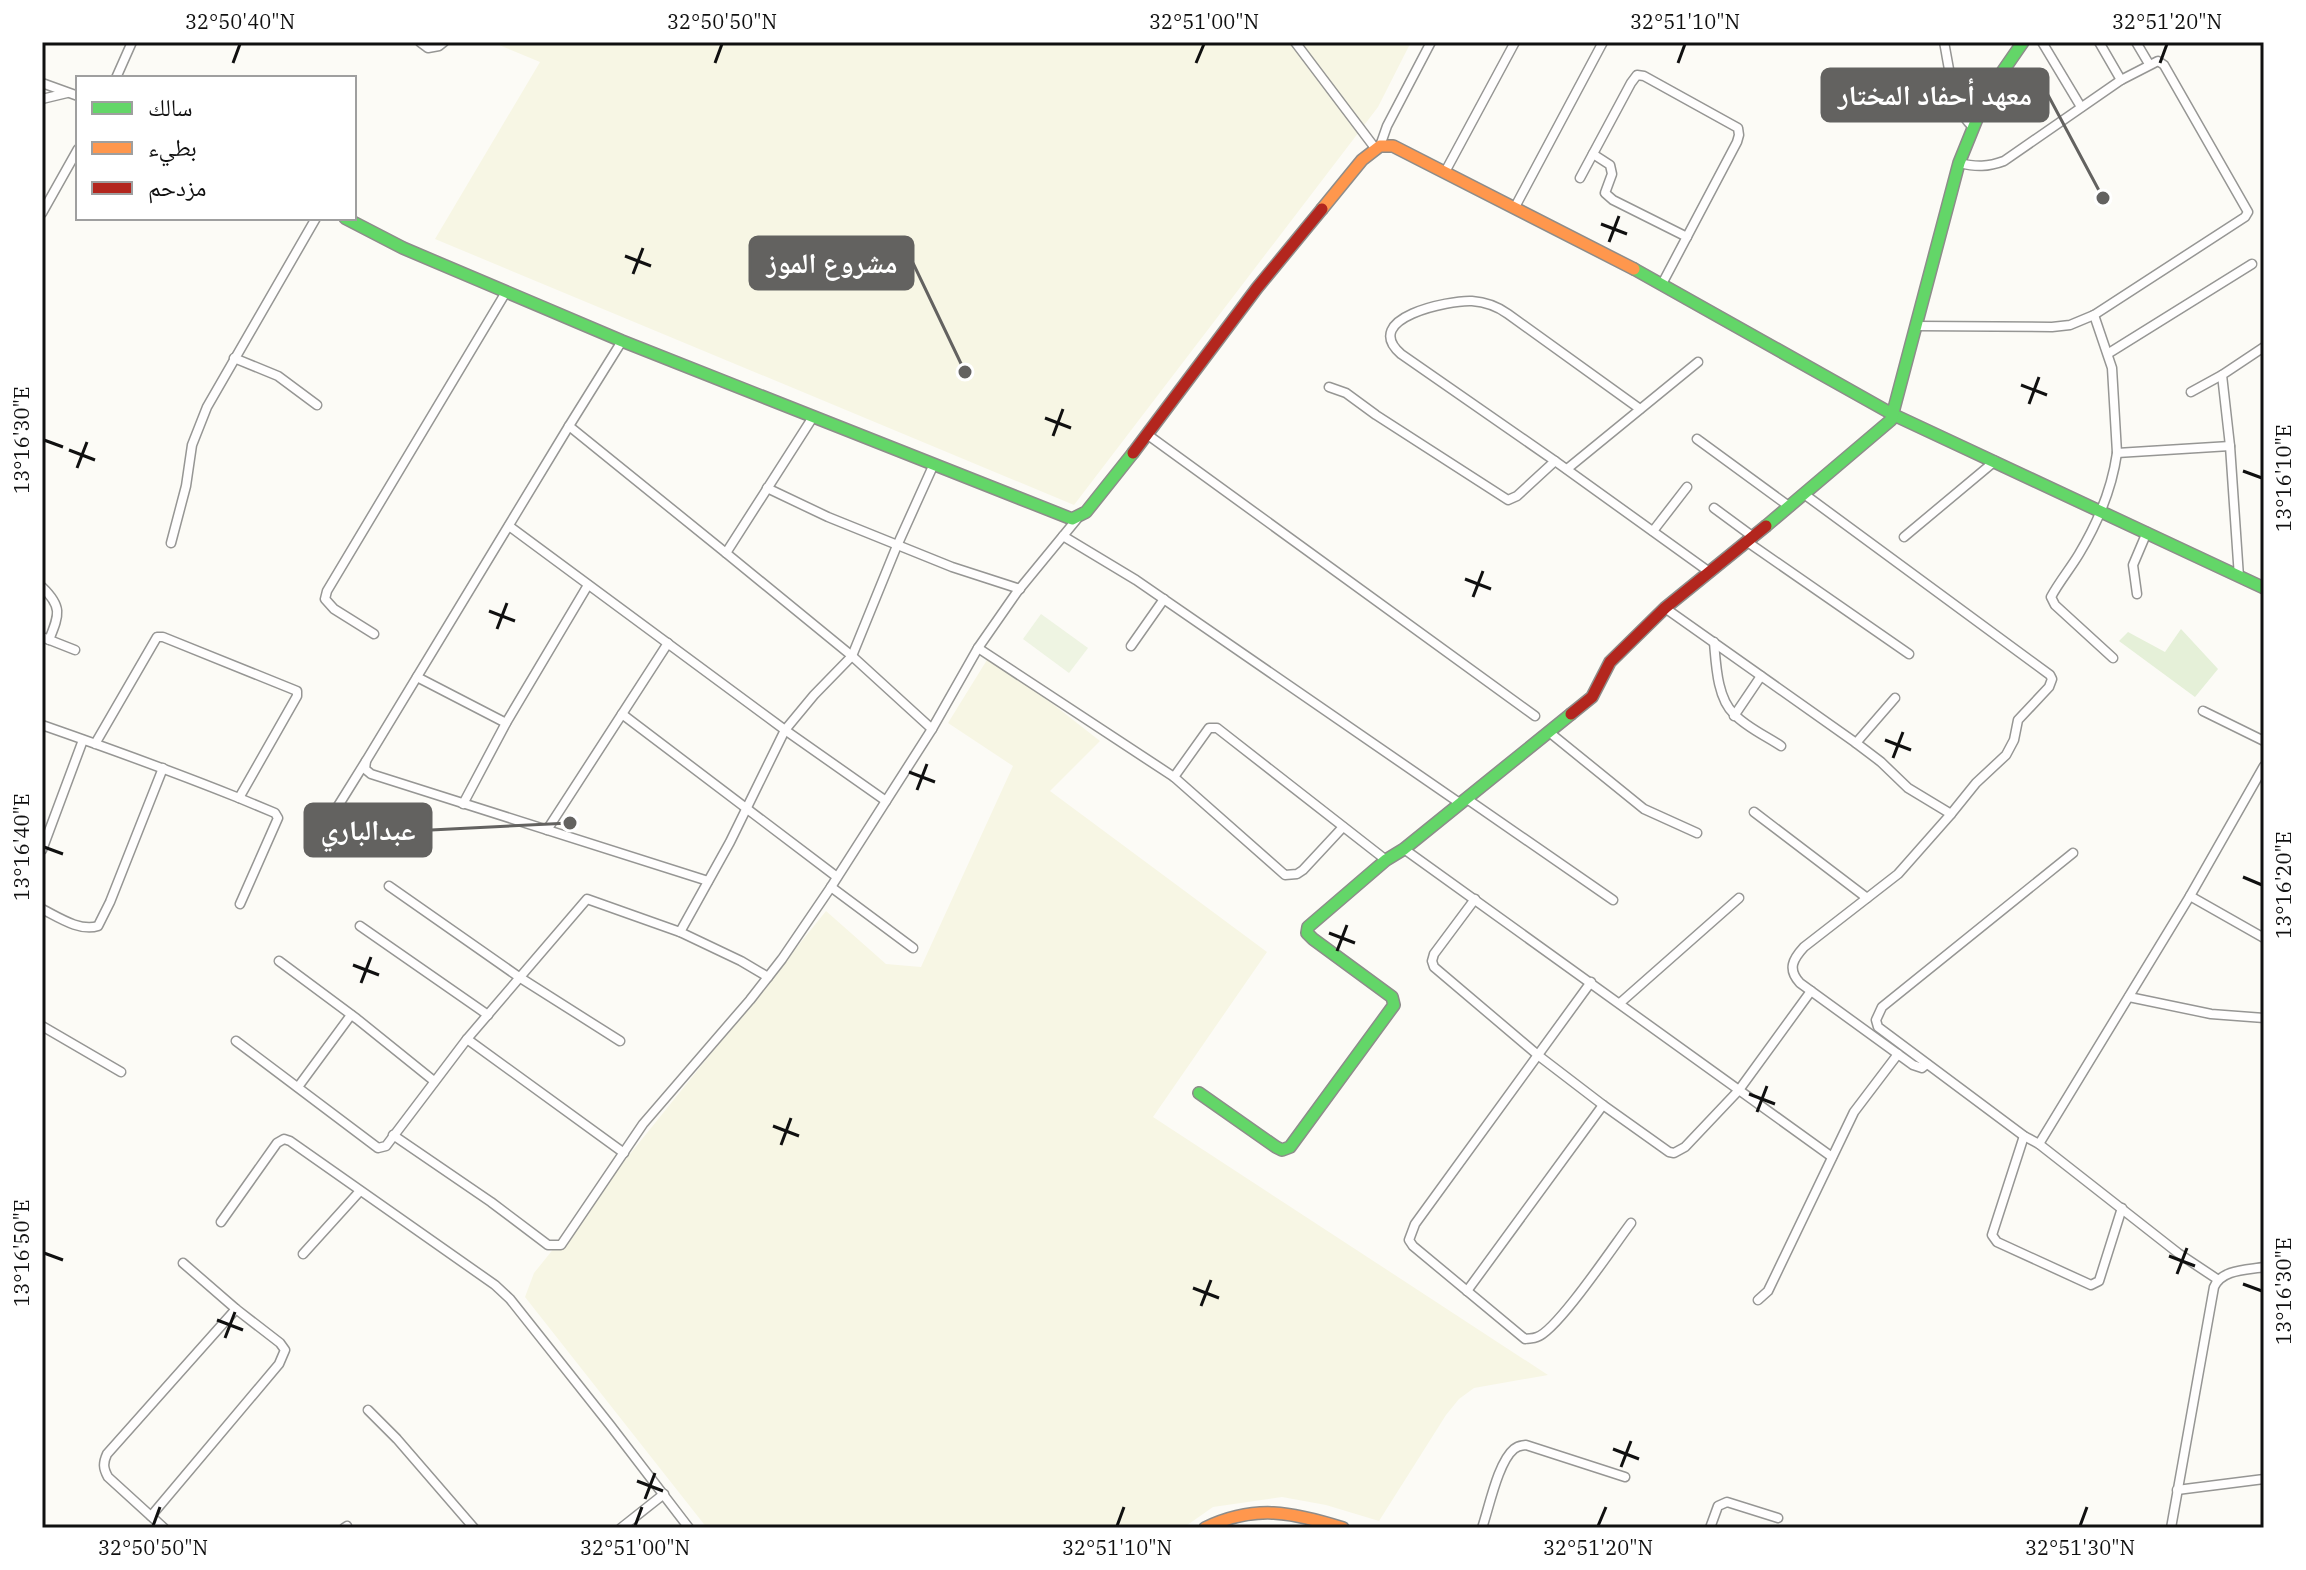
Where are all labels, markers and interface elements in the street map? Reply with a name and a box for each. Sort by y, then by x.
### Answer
text: 32°50'40"N [185,8,295,35]
text: 32°50'50"N [667,8,777,35]
text: 32°51'00"N [1149,8,1259,35]
text: 32°51'10"N [1630,8,1740,35]
text: 32°51'20"N [2112,8,2222,35]
callout: معهد أحفاد المختار [1822,69,2048,121]
legend [76,76,356,220]
text: معهد أحفاد المختار [1837,76,2032,113]
text: سالك [148,91,193,123]
text: بطيء [148,131,197,167]
text: مزدحم [148,171,207,204]
callout: مشروع الموز [750,237,913,289]
text: مشروع الموز [766,244,897,281]
text: 13°16'30"E [8,386,35,494]
text: 13°16'10"E [2270,424,2297,532]
text: 13°16'40"E [8,793,35,901]
callout: عبدالباري [305,804,431,856]
text: عبدالباري [321,811,415,853]
text: 13°16'20"E [2270,831,2297,939]
text: 13°16'50"E [8,1199,35,1307]
text: 13°16'30"E [2270,1237,2297,1345]
text: 32°50'50"N [98,1534,208,1561]
text: 32°51'00"N [580,1534,690,1561]
text: 32°51'10"N [1062,1534,1172,1561]
text: 32°51'20"N [1543,1534,1653,1561]
text: 32°51'30"N [2025,1534,2135,1561]

